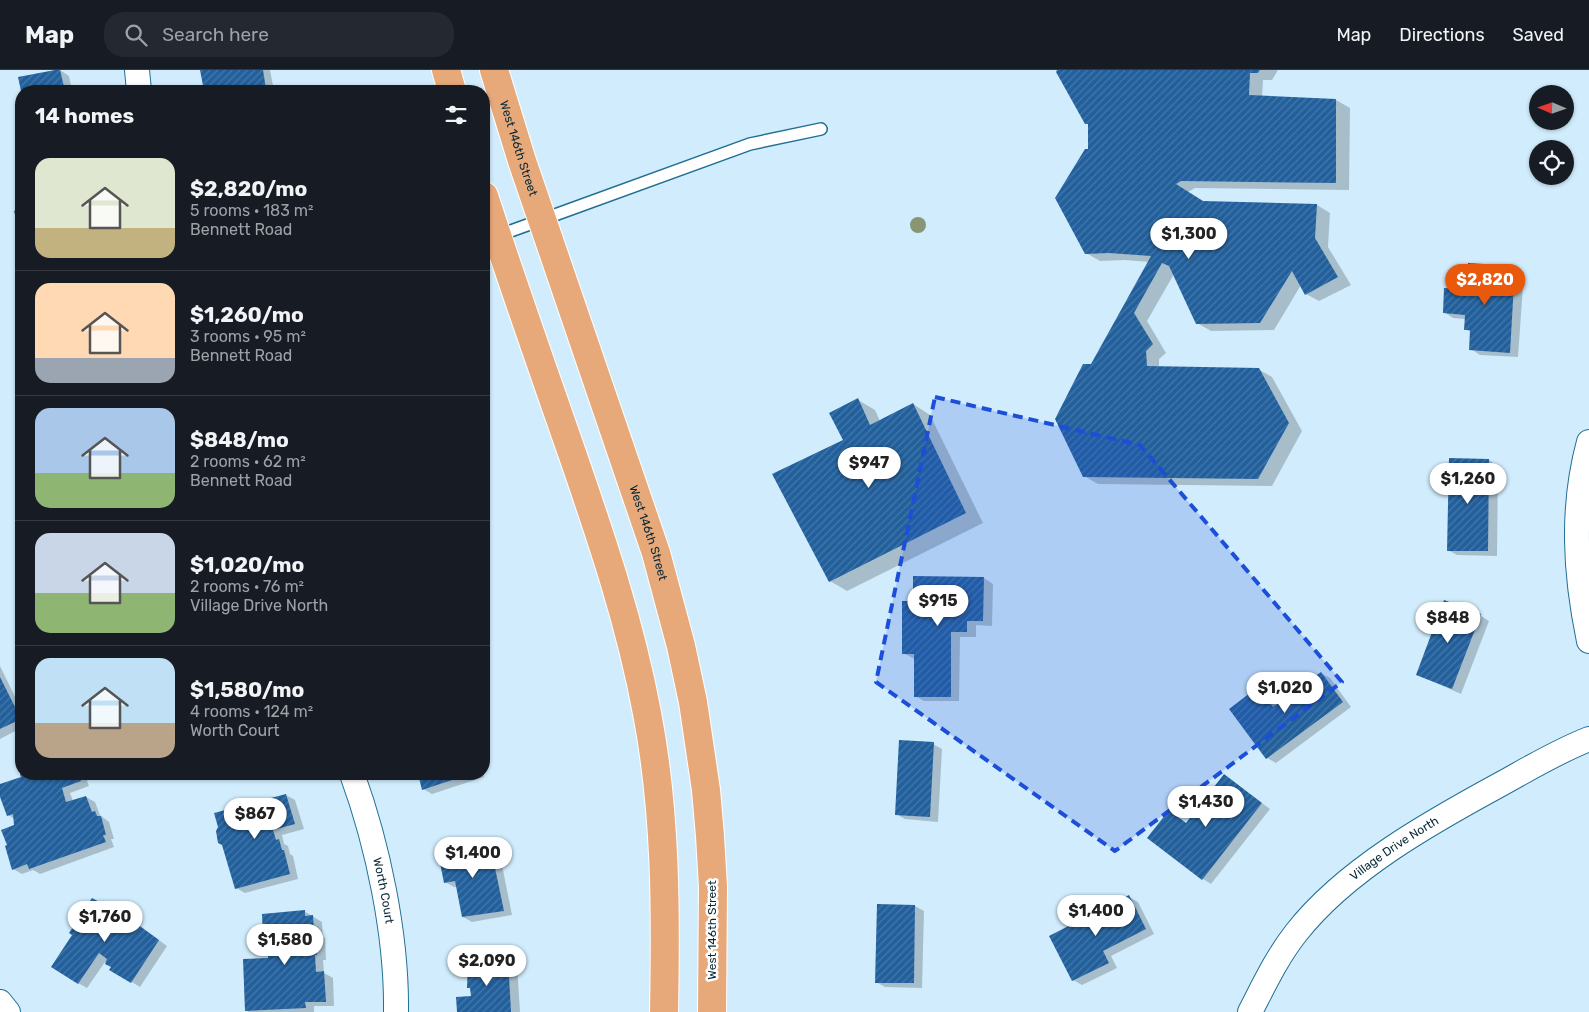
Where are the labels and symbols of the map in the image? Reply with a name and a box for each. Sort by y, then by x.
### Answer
north arrow [1529,85,1574,130]
street label: West 146th Street [497,99,541,198]
pin: $1,300 [1148,218,1230,260]
pin: $2,820 [1444,264,1526,306]
pin: $947 [839,446,899,489]
pin: $1,260 [1427,462,1509,505]
street label: West 146th Street [626,483,670,582]
pin: $915 [908,584,968,627]
pin: $848 [1418,602,1478,644]
pin: $1,020 [1244,672,1326,714]
pin: $1,430 [1165,786,1247,828]
pin: $867 [225,798,285,840]
street label: Village Drive North [1347,814,1441,883]
pin: $1,400 [432,836,514,879]
street label: Worth Court [370,856,397,925]
street label: West 146th Street [705,880,719,980]
pin: $1,400 [1055,894,1137,937]
pin: $1,760 [64,900,146,943]
pin: $1,580 [244,924,326,966]
pin: $2,090 [446,944,528,987]

